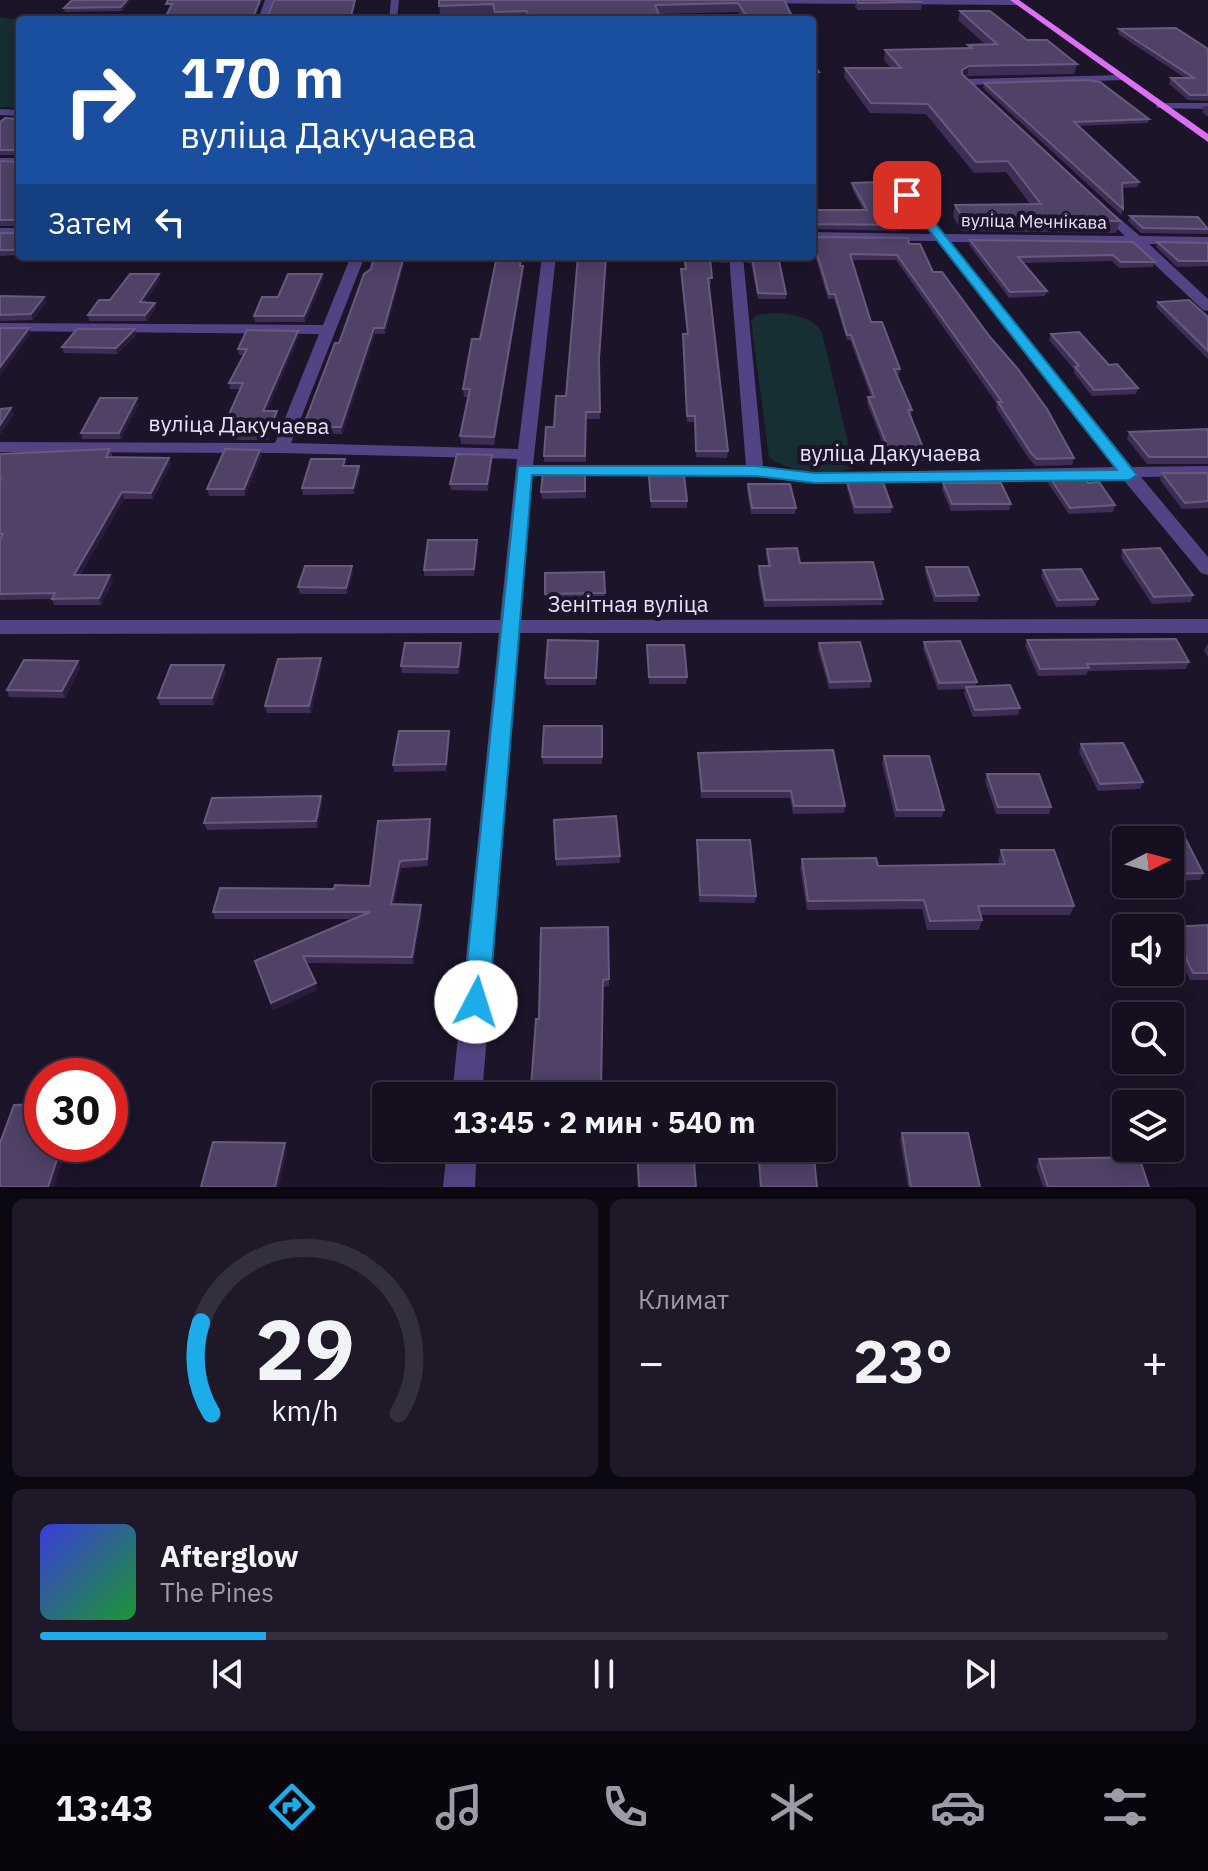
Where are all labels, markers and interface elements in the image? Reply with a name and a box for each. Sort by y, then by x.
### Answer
text: 170 m [180,41,344,113]
icon: right [48,48,152,152]
text: вуліца Дакучаева [180,111,476,158]
pin [873,161,941,229]
icon: arrive [885,173,929,217]
icon: left [148,200,192,244]
text: Затем [48,203,132,242]
street label: вуліца Мечнікава [961,208,1108,234]
street label: вуліца Дакучаева [148,408,330,440]
street label: вуліца Дакучаева [799,438,981,467]
street label: Зенітная вуліца [547,589,709,618]
north arrow [1112,826,1184,898]
map controls [1112,826,1184,1162]
button: sound [1112,914,1184,986]
position arrow [434,960,518,1044]
button: search [1112,1002,1184,1074]
speed limit sign: 30 [24,1058,128,1162]
button: layers [1112,1090,1184,1162]
text: 13:45 · 2 мин · 540 m [452,1102,756,1141]
text: Климат [638,1282,729,1316]
text: 29 [255,1295,355,1403]
text: 23° [853,1321,953,1400]
text: − [638,1333,664,1390]
text: + [1142,1333,1168,1390]
text: km/h [271,1392,339,1429]
text: Afterglow [160,1536,299,1575]
text: The Pines [160,1575,274,1609]
icon: previous [206,1652,250,1696]
icon: pause [582,1652,626,1696]
icon: next [958,1652,1002,1696]
icon: directions [264,1779,320,1835]
icon: music [431,1779,487,1835]
icon: phone [597,1779,653,1835]
icon: climate [764,1779,820,1835]
icon: car [930,1779,986,1835]
icon: filters [1097,1779,1153,1835]
text: 13:43 [55,1784,154,1831]

